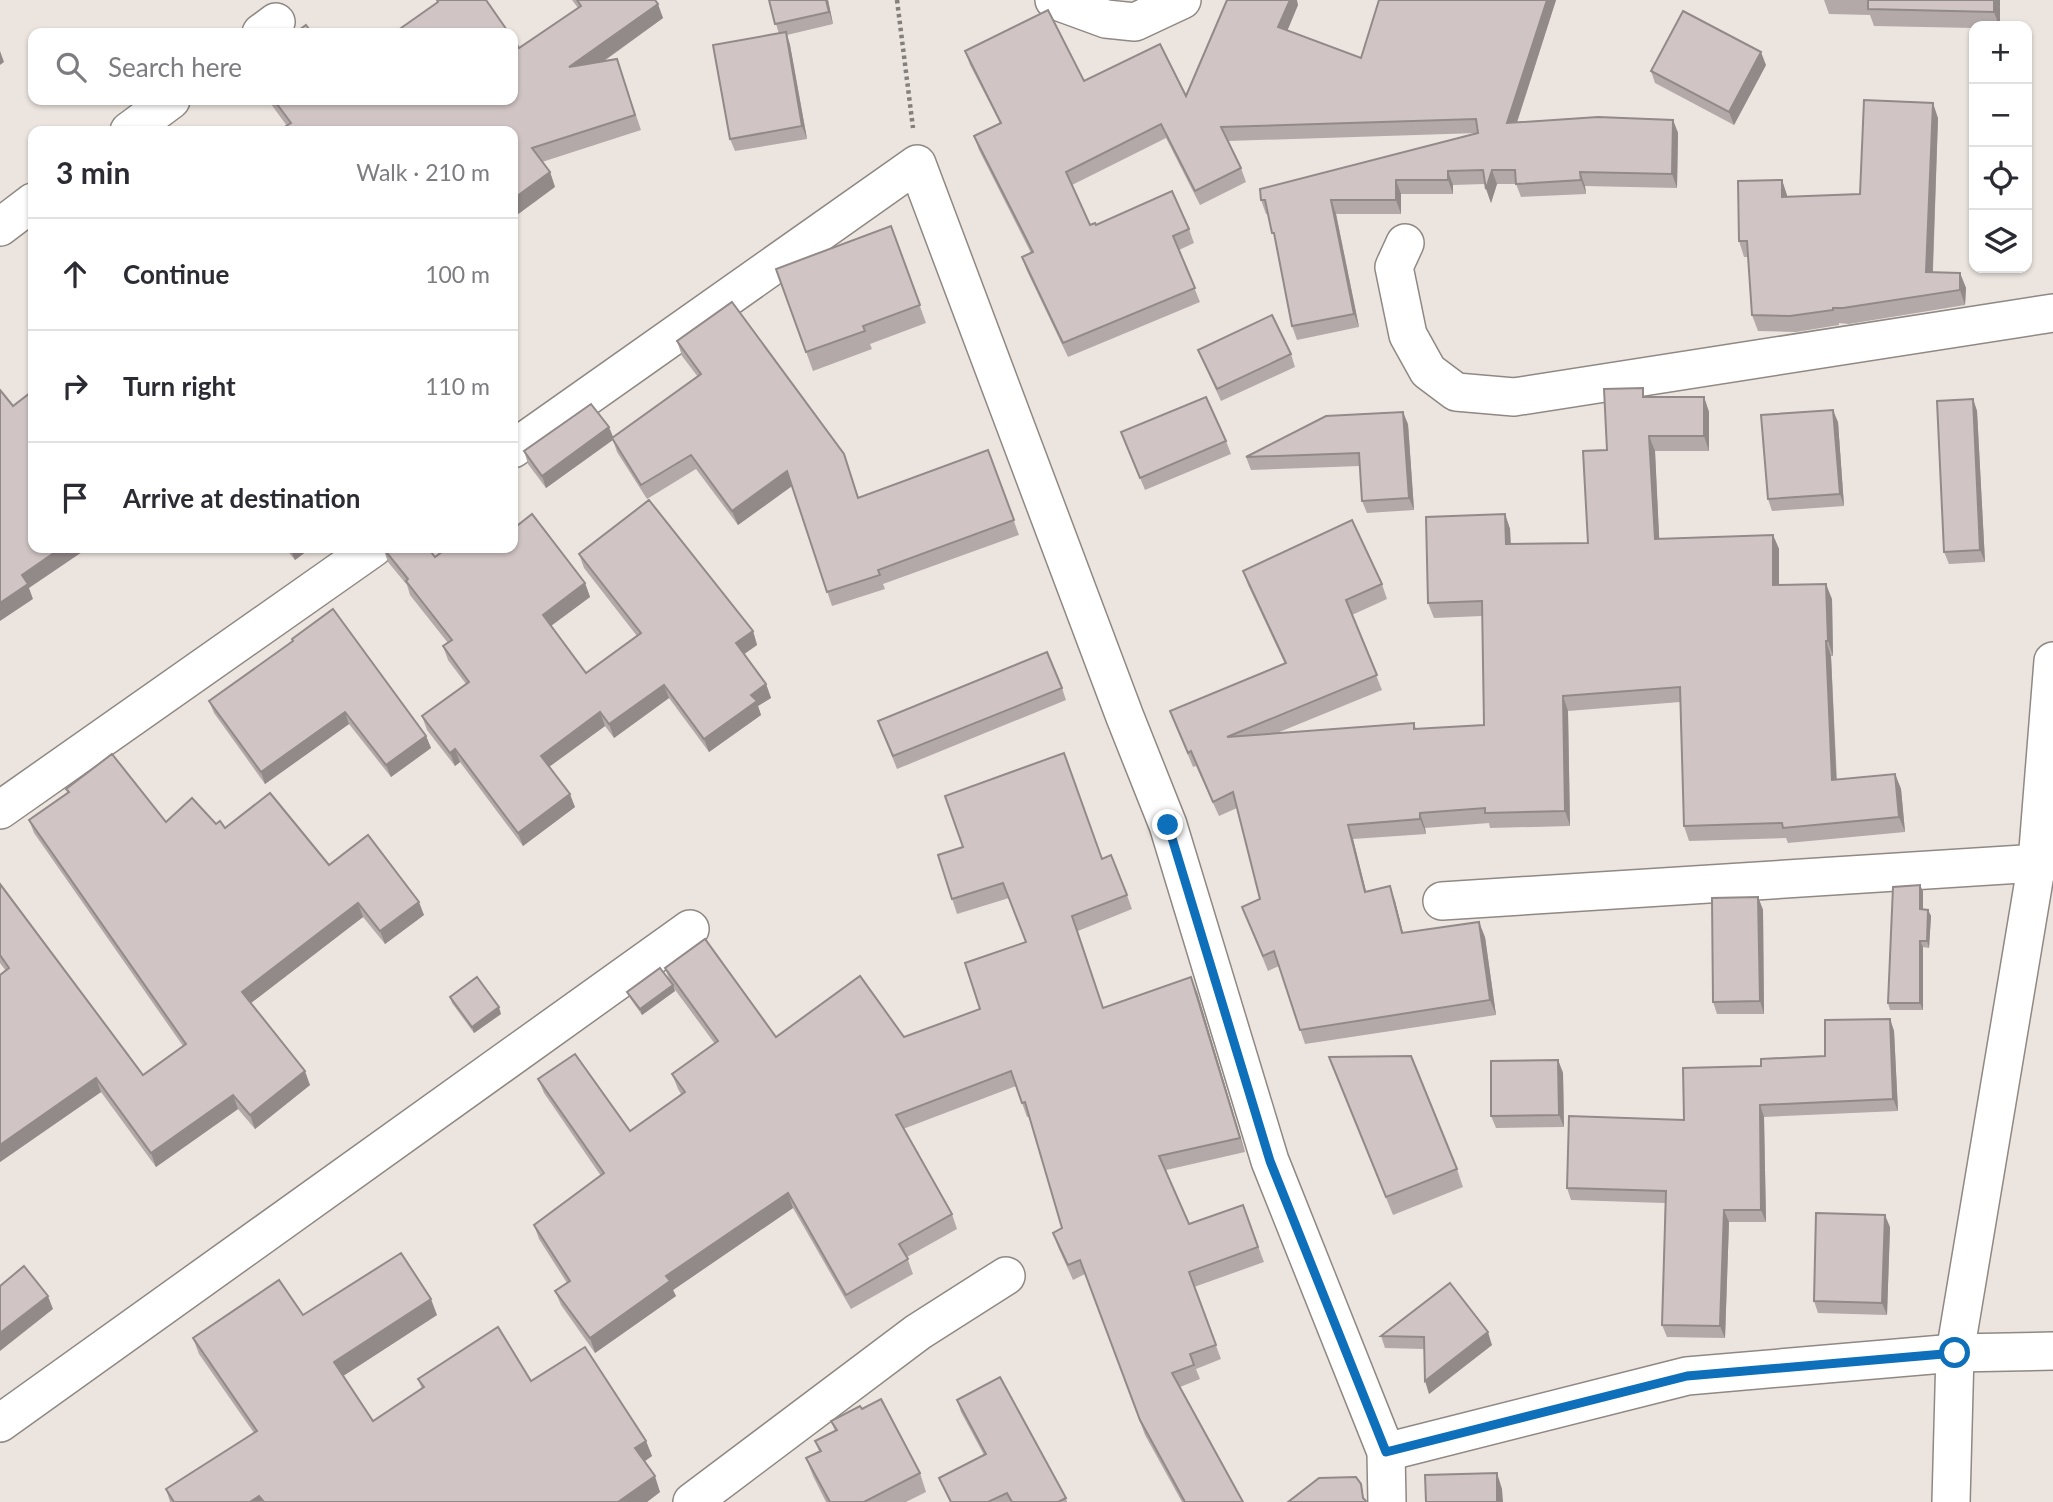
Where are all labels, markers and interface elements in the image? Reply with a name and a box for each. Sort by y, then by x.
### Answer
map controls [1969,21,2032,273]
button: + [1969,21,2032,84]
search box [28,28,518,105]
icon: search [52,48,90,86]
text: Search here [108,51,242,83]
button: − [1969,84,2032,147]
button: locate [1969,147,2032,210]
text: 3 min [56,154,130,190]
text: Walk · 210 m [356,158,490,186]
button: layers [1969,210,2032,273]
icon: ahead [56,255,94,293]
text: Continue [123,258,229,290]
text: 100 m [425,260,490,288]
icon: right [56,367,94,405]
text: Turn right [123,370,236,402]
text: 110 m [425,372,490,400]
icon: arrive [56,479,94,517]
text: Arrive at destination [123,482,360,514]
route end [1152,809,1183,840]
route start [1939,1337,1970,1368]

